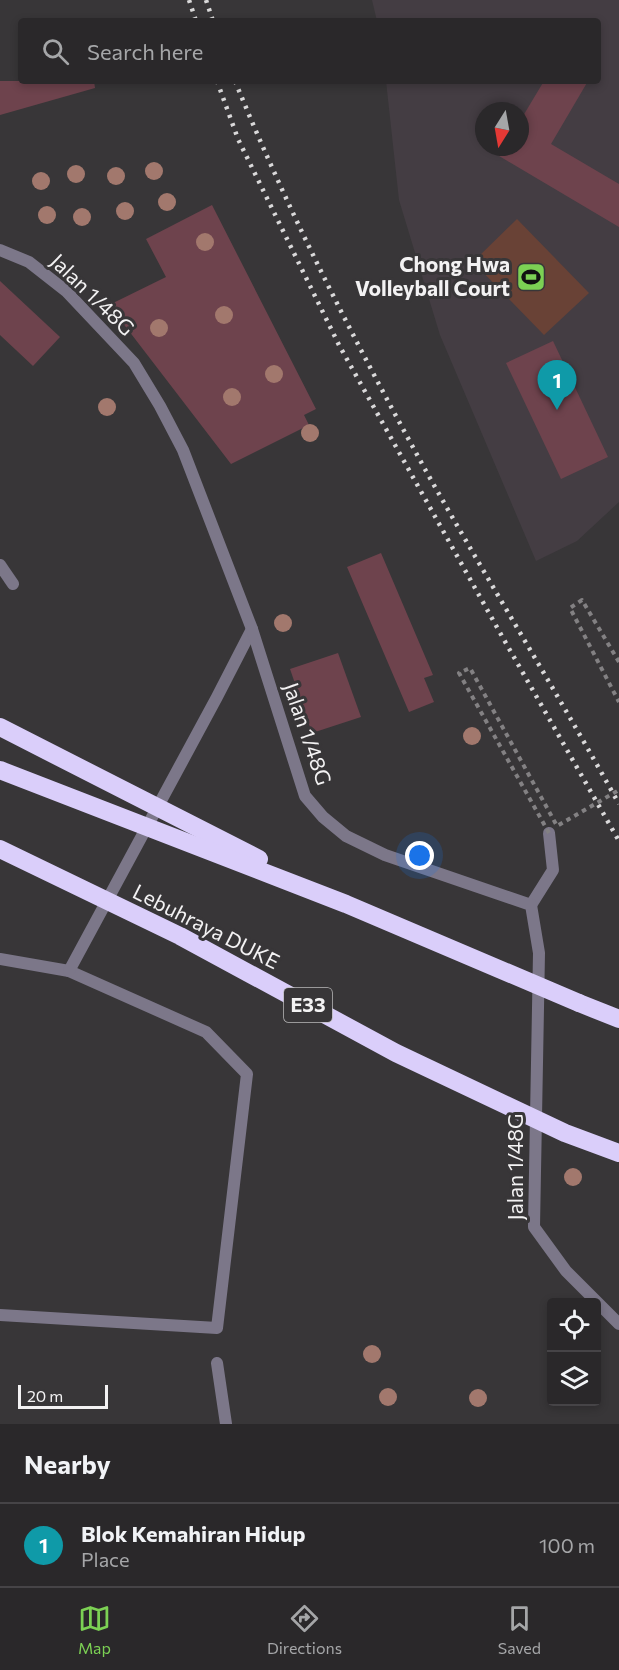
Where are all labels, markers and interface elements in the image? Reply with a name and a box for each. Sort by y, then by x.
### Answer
search box [18,18,601,84]
icon: search [39,35,72,68]
text: Search here [87,38,203,65]
north arrow [475,102,529,156]
street label: Jalan 1/48G [46,248,140,340]
place label: Chong Hwa Volleyball Court [355,251,510,300]
sports icon: Chong Hwa Volleyball Court [515,261,547,293]
pin: 1 [538,360,576,410]
street label: Jalan 1/48G [279,679,338,788]
your location [405,841,434,870]
street label: Lebuhraya DUKE [129,878,284,973]
road number: E33 [284,988,332,1022]
street label: Jalan 1/48G [502,1114,527,1220]
map controls [547,1298,601,1406]
button: locate [547,1298,601,1352]
button: layers [547,1352,601,1406]
scale bar [18,1382,108,1410]
text: 20 m [27,1386,63,1405]
text: Nearby [24,1448,111,1479]
text: Blok Kemahiran Hidup [81,1520,306,1547]
text: 1 [39,1533,48,1557]
text: 100 m [539,1533,595,1557]
text: Place [81,1547,130,1571]
tab: Map [78,1602,111,1657]
tab: Directions [267,1602,342,1657]
tab: Saved [498,1602,541,1657]

